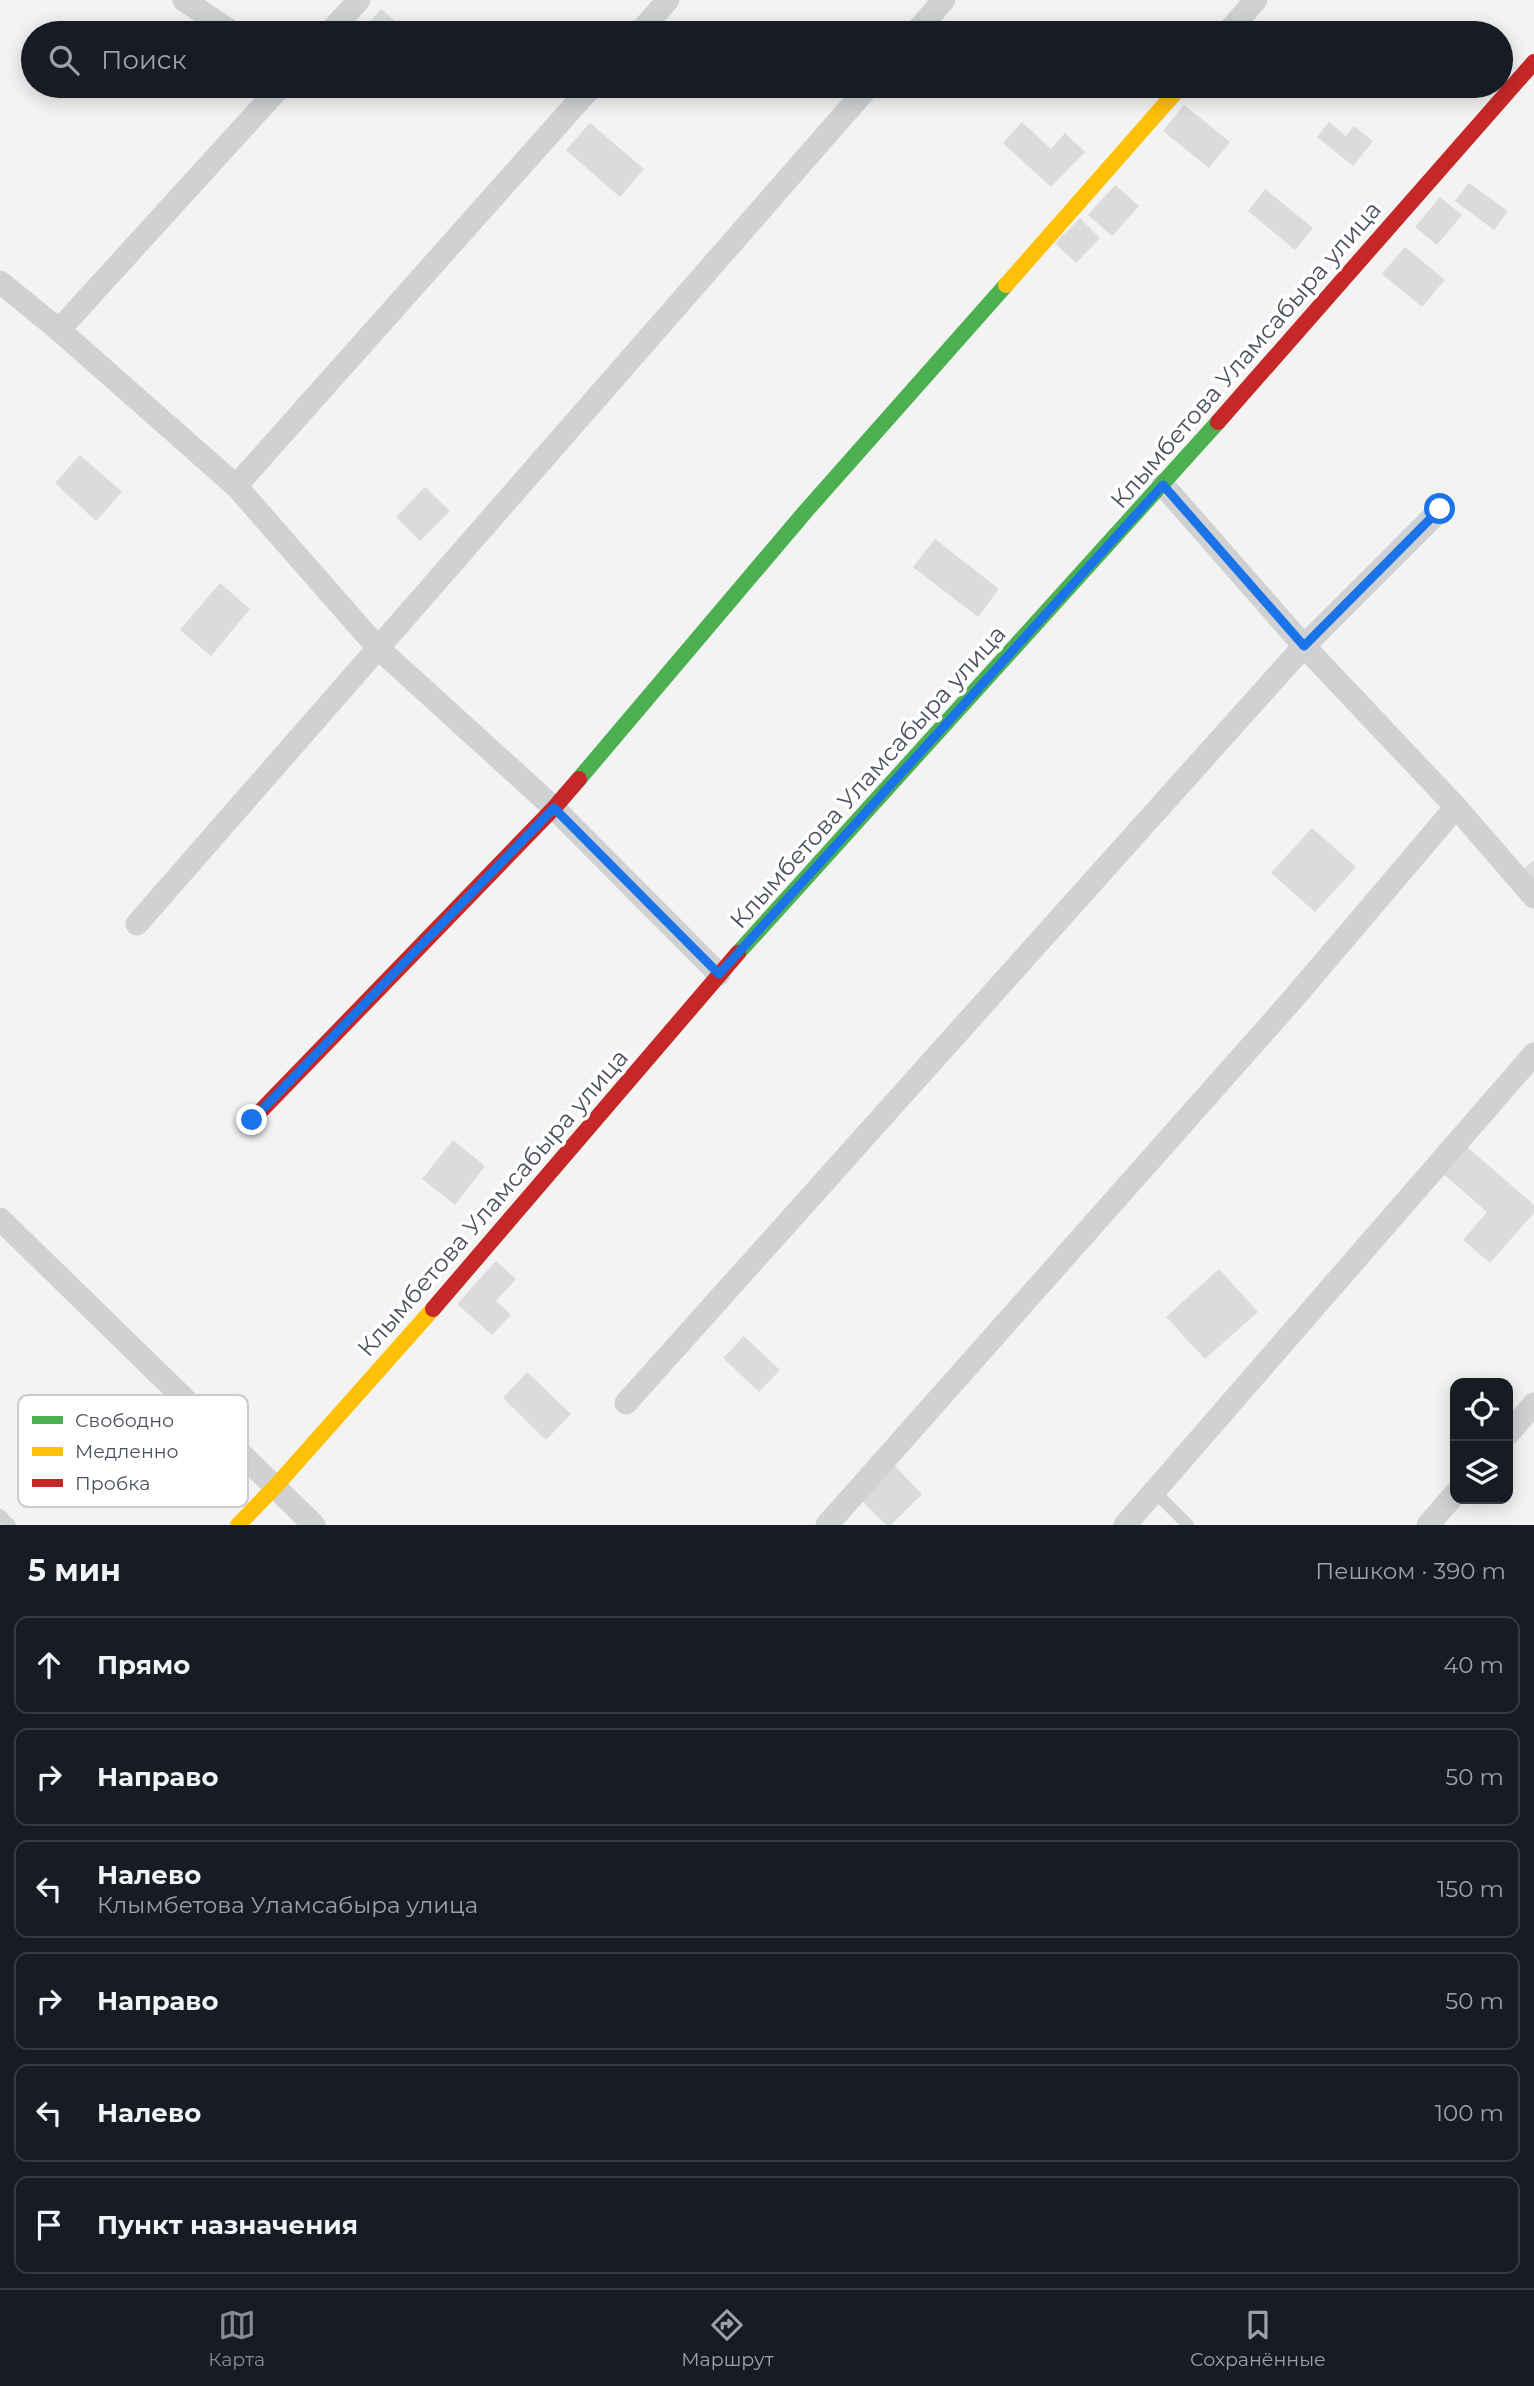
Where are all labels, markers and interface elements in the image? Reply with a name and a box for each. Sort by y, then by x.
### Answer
search box [21,21,1513,98]
icon: search [45,41,83,79]
text: Поиск [101,44,187,76]
street label: Клымбетова Уламсабыра улица [1104,195,1387,514]
route start [1424,493,1455,524]
street label: Клымбетова Уламсабыра улица [724,619,1012,934]
street label: Клымбетова Уламсабыра улица [351,1043,634,1362]
route end [236,1104,267,1135]
map controls [1450,1378,1513,1504]
button: locate [1450,1378,1513,1441]
legend [18,1395,248,1507]
text: Свободно [75,1409,174,1432]
text: Медленно [75,1440,179,1463]
button: layers [1450,1441,1513,1504]
text: Пробка [75,1472,150,1495]
text: 5 мин [28,1552,121,1589]
text: Пешком · 390 m [1315,1557,1506,1585]
icon: ahead [30,1646,68,1684]
text: Прямо [97,1649,190,1681]
text: 40 m [1443,1651,1504,1679]
icon: right [30,1758,68,1796]
text: Направо [97,1761,218,1793]
text: 50 m [1445,1763,1504,1791]
text: Налево [97,1859,201,1891]
icon: left [30,1870,68,1908]
text: 150 m [1437,1875,1504,1903]
text: Клымбетова Уламсабыра улица [97,1891,478,1919]
icon: right [30,1982,68,2020]
text: Направо [97,1985,218,2017]
text: 50 m [1445,1987,1504,2015]
icon: left [30,2094,68,2132]
text: Налево [97,2097,201,2129]
text: 100 m [1435,2099,1504,2127]
icon: arrive [30,2206,68,2244]
text: Пункт назначения [97,2209,358,2241]
tab: Карта [208,2306,265,2371]
tab: Маршрут [681,2306,774,2371]
tab: Сохранённые [1190,2306,1326,2371]

